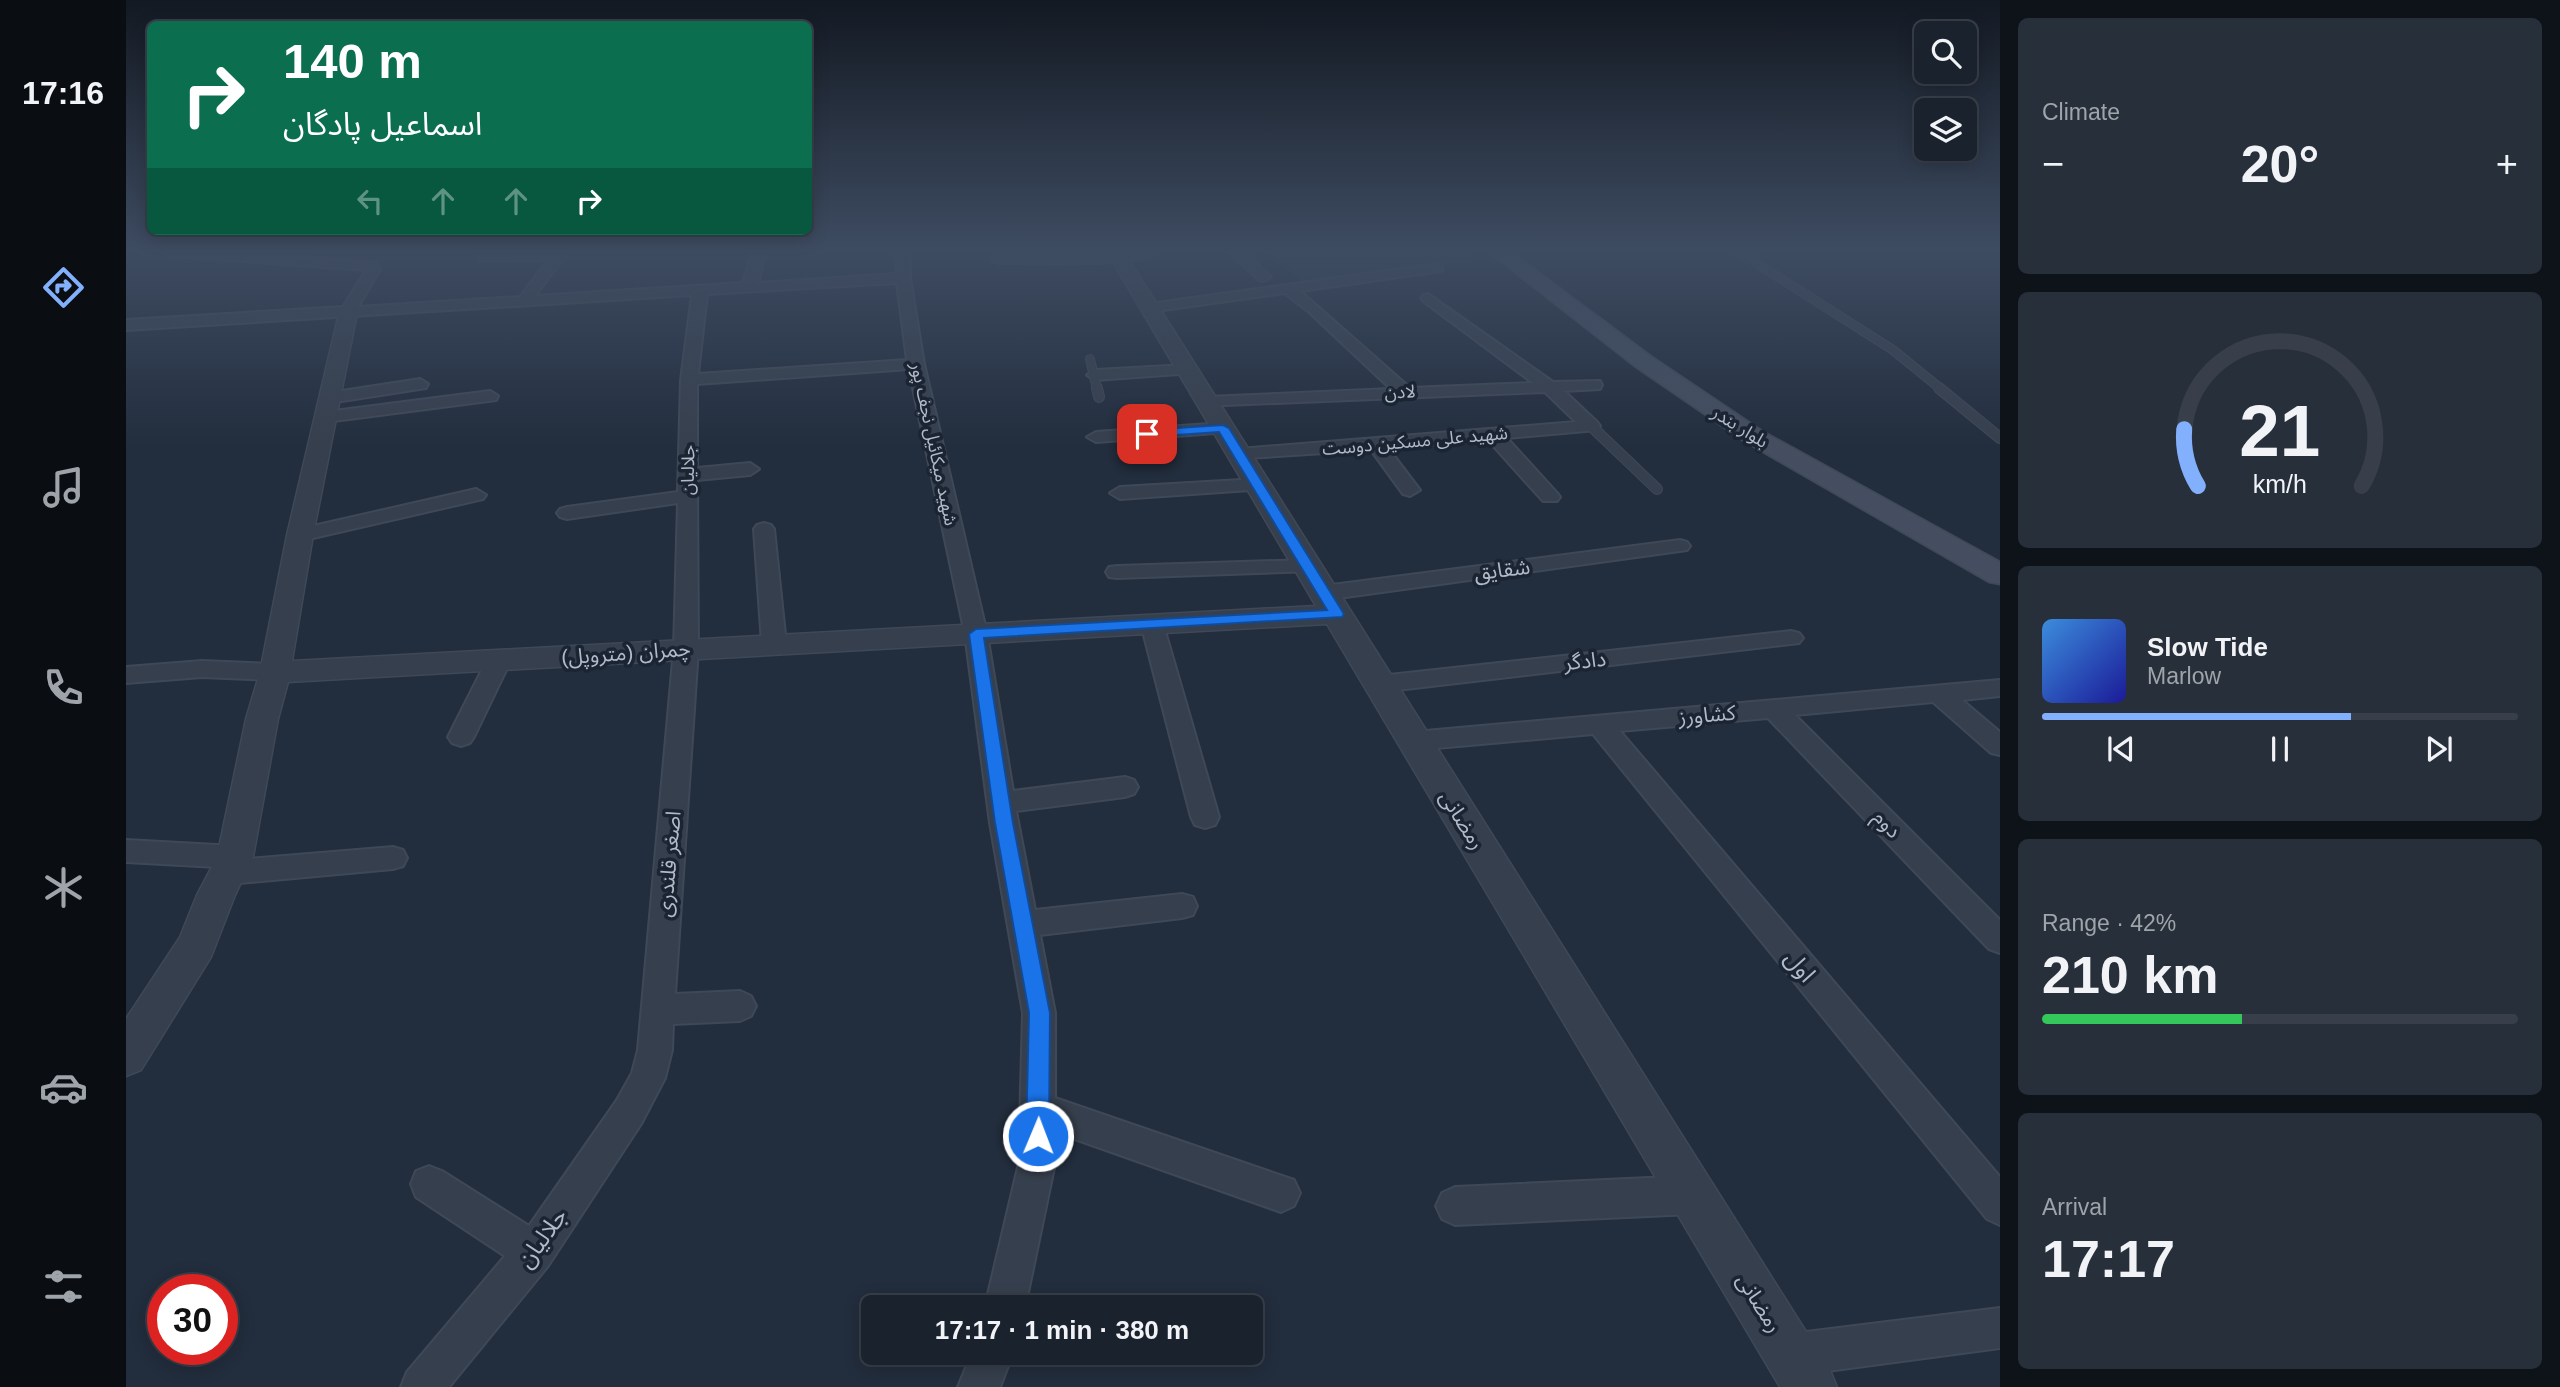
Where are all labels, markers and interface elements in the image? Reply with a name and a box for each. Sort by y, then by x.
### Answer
map controls [1914,21,1977,161]
button: search [1914,21,1977,84]
text: 140 m [283,34,422,88]
icon: right [168,49,259,140]
text: 17:16 [22,75,104,111]
button: layers [1914,98,1977,161]
text: Climate [2042,99,2120,125]
text: اسماعیل پادگان [283,106,482,142]
text: 20° [2241,135,2319,193]
text: − [2042,143,2064,185]
text: + [2496,143,2518,185]
icon: left [351,182,389,220]
icon: ahead [424,182,462,220]
icon: ahead [497,182,535,220]
icon: right [570,182,608,220]
icon: directions [39,263,88,312]
street label: شهید میکائیل نجف پور [906,360,961,528]
street label: لادن [1384,381,1416,404]
text: 21 [2240,390,2320,471]
street label: بلوار بندر [1707,402,1772,453]
pin [1117,404,1177,464]
icon: arrive [1128,415,1166,453]
street label: شهید علی مسکین دوست [1321,423,1509,460]
street label: جلالیان [678,445,699,495]
icon: music [39,463,88,512]
text: km/h [2253,469,2307,497]
street label: شقایق [1473,555,1531,586]
text: Slow Tide [2147,632,2268,662]
street label: چمران (متروپل) [560,637,692,671]
street label: دادگر [1562,647,1607,675]
icon: phone [39,663,88,712]
text: Marlow [2147,663,2221,689]
street label: کشاورز [1676,701,1737,730]
icon: previous [2102,730,2140,768]
icon: pause [2261,730,2299,768]
icon: next [2420,730,2458,768]
street label: رمضانی [1435,786,1489,854]
street label: دوم [1865,805,1906,846]
street label: اصغر قلندری [652,810,686,918]
icon: climate [39,863,88,912]
text: Range · 42% [2042,910,2176,936]
street label: اول [1779,944,1821,988]
text: 210 km [2042,946,2218,1004]
icon: car [39,1063,88,1112]
position arrow [1001,1099,1075,1173]
text: Arrival [2042,1194,2107,1220]
street label: جلالیان [511,1203,573,1273]
text: 17:17 [2042,1230,2175,1288]
icon: filters [39,1262,88,1311]
street label: رمضانی [1732,1269,1786,1337]
speed limit sign: 30 [147,1274,238,1365]
text: 17:17 · 1 min · 380 m [935,1315,1189,1345]

